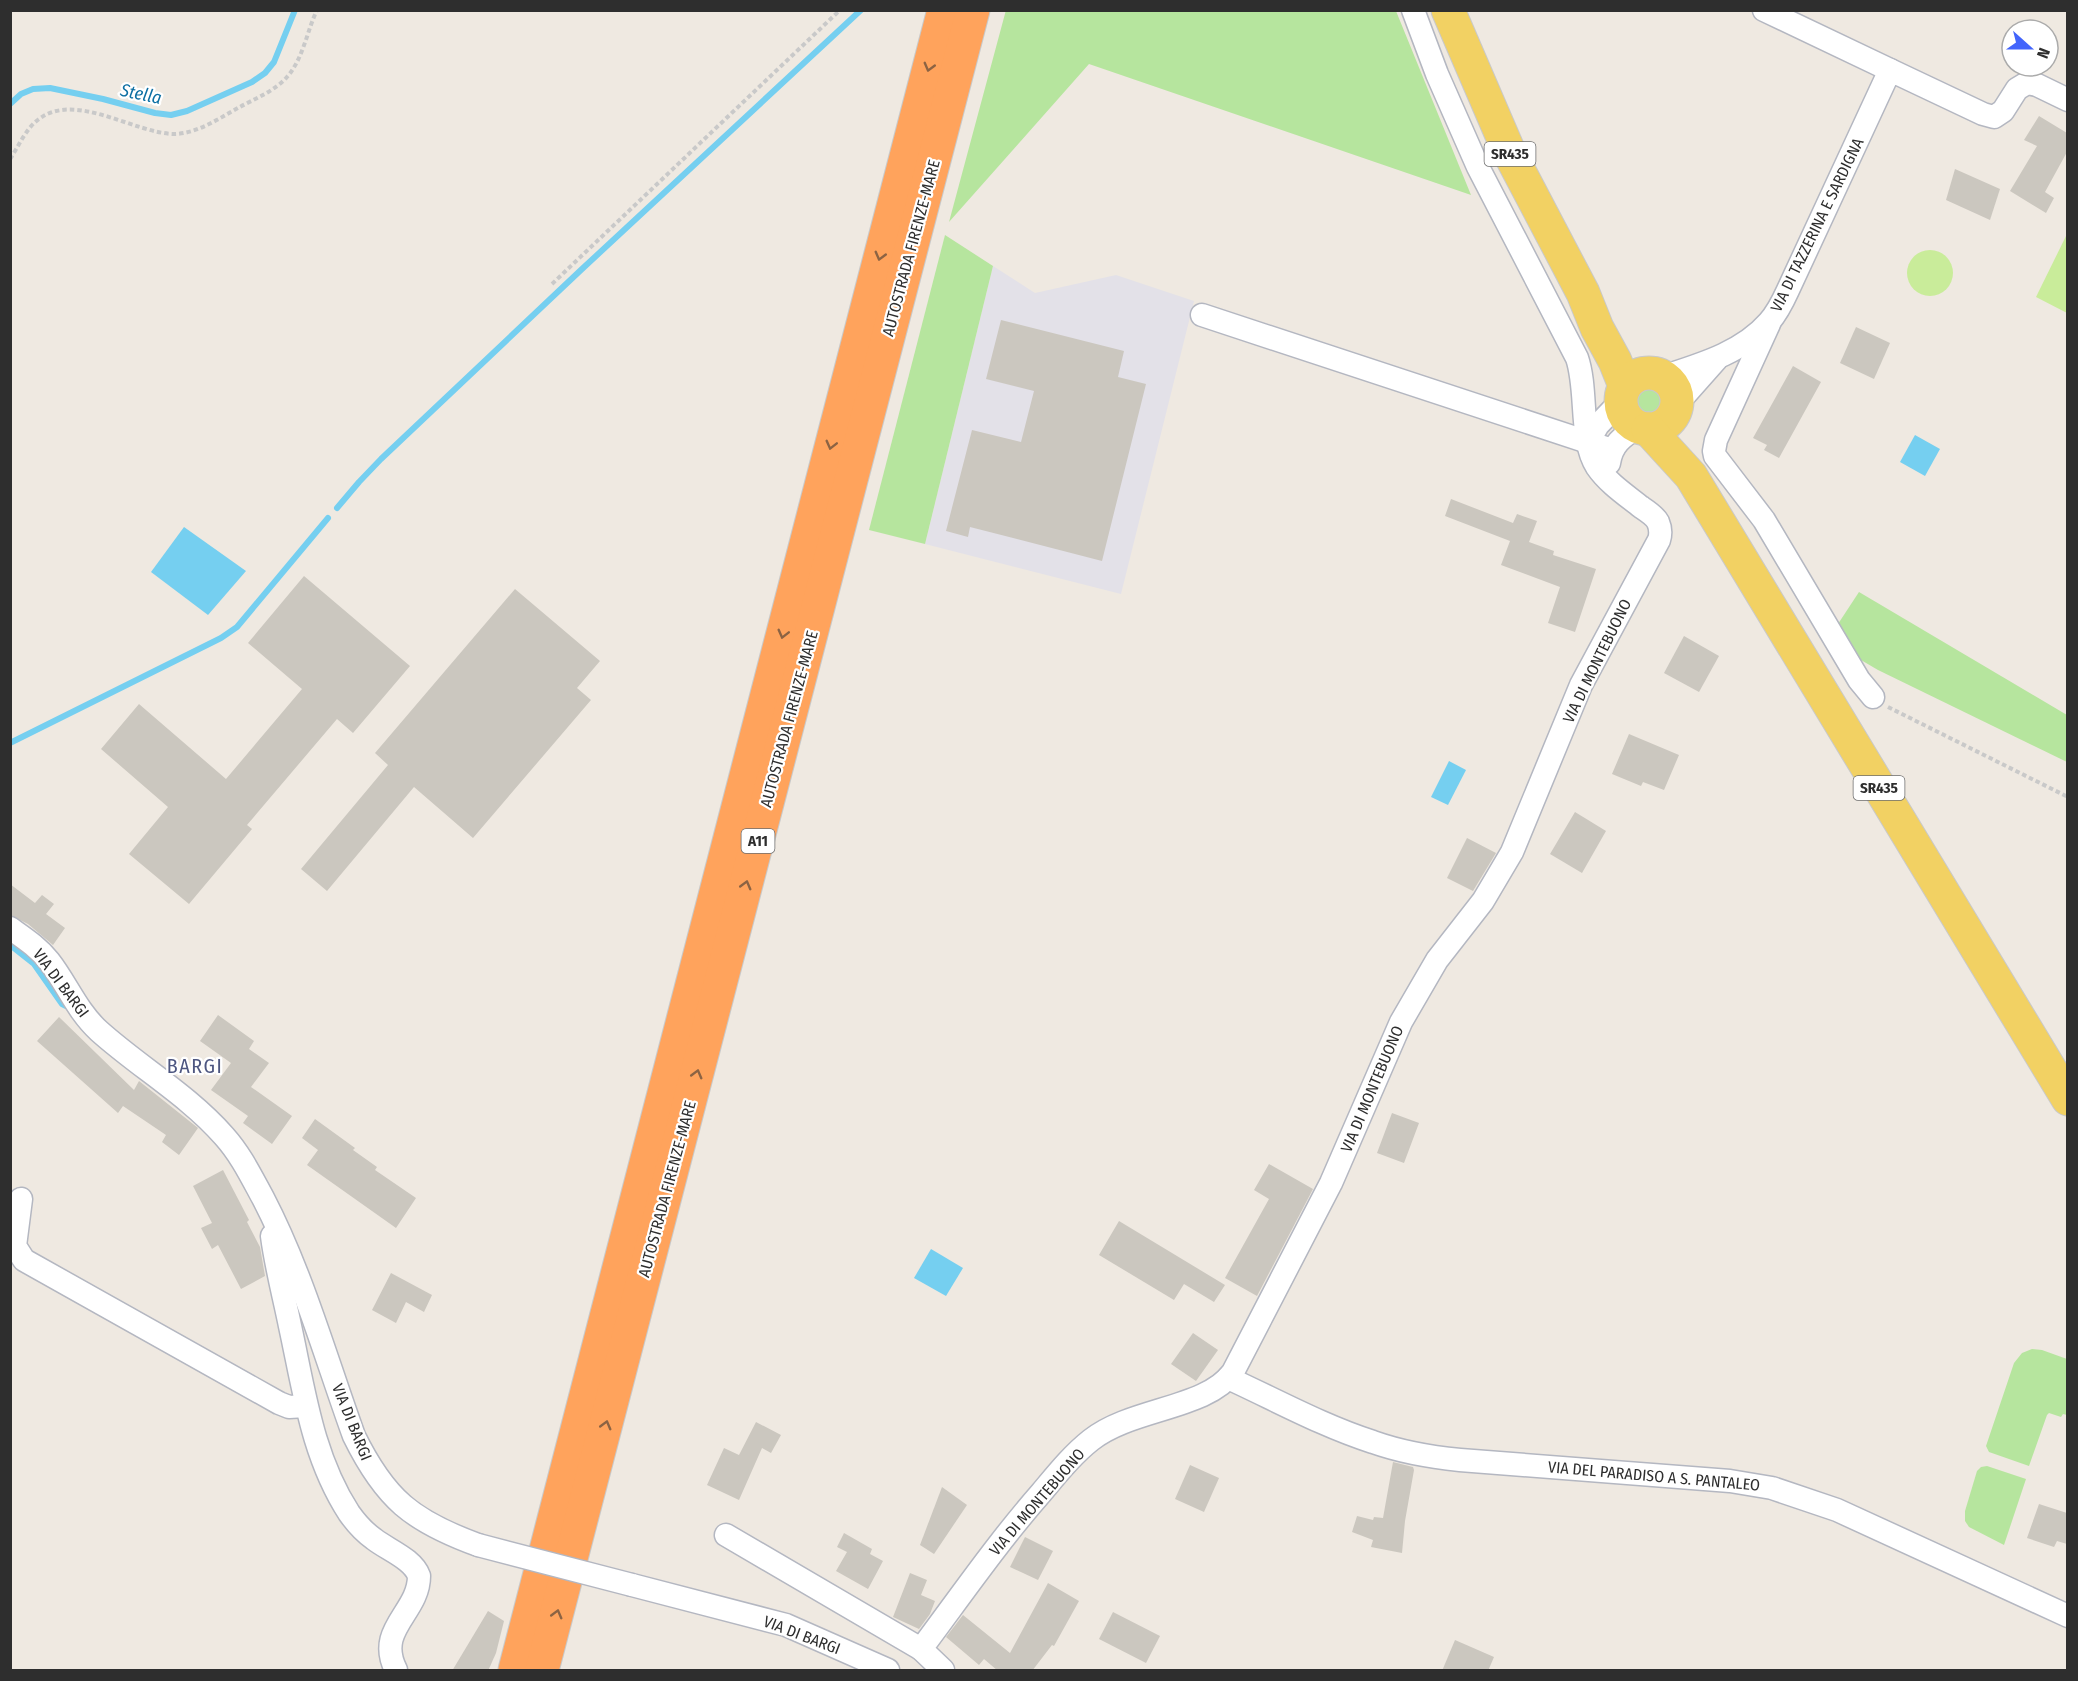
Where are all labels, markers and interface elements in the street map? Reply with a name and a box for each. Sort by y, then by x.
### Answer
north arrow [2000,18,2060,78]
text: N [2033,45,2054,61]
one-way arrow [924,61,936,72]
water label: Stella [117,79,164,109]
street label: VIA DI TAZZERINA E SARDIGNA [1767,134,1868,315]
road number: SR435 [1484,142,1536,166]
street label: AUTOSTRADA FIRENZE-MARE [878,158,944,338]
one-way arrow [874,251,887,261]
one-way arrow [825,439,838,449]
street label: VIA DI MONTEBUONO [1559,596,1635,726]
one-way arrow [777,628,790,638]
street label: AUTOSTRADA FIRENZE-MARE [756,629,822,809]
road number: SR435 [1854,776,1904,800]
road number: A11 [742,829,774,853]
one-way arrow [739,880,752,890]
street label: VIA DI BARGI [29,945,93,1021]
street label: VIA DI MONTEBUONO [1337,1023,1407,1155]
district label: BARGI [167,1054,223,1078]
one-way arrow [690,1069,703,1079]
street label: AUTOSTRADA FIRENZE-MARE [634,1099,700,1279]
street label: VIA DI BARGI [328,1381,376,1463]
one-way arrow [599,1420,612,1430]
street label: VIA DI MONTEBUONO [985,1445,1089,1559]
street label: VIA DEL PARADISO A S. PANTALEO [1547,1457,1761,1495]
one-way arrow [550,1609,562,1620]
street label: VIA DI BARGI [761,1612,843,1658]

